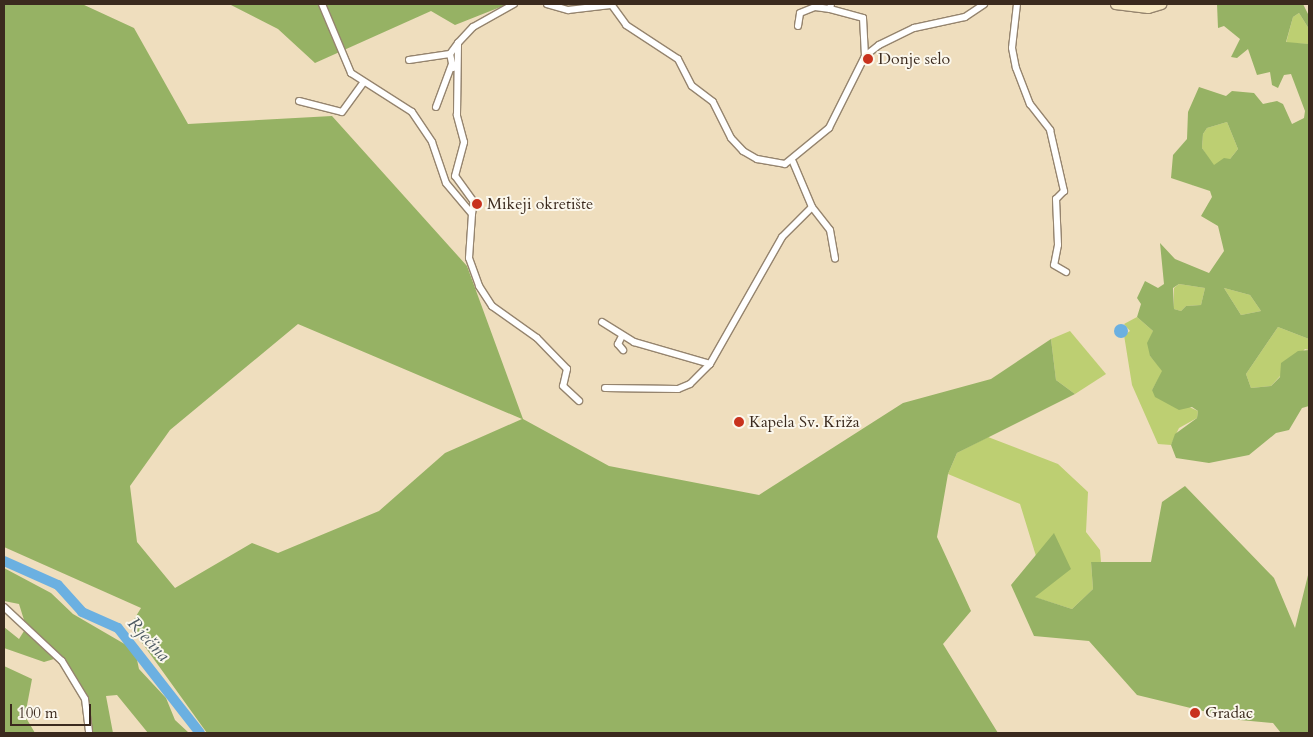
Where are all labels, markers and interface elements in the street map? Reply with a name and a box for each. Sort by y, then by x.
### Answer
place label: Donje selo [878,49,950,69]
marker: Donje selo [862,53,874,65]
place label: Mikeji okretište [487,194,593,214]
marker: Mikeji okretište [471,198,483,210]
place label: Kapela Sv. Križa [749,412,860,432]
marker: Kapela Sv. Križa [733,416,745,428]
water label: Rječina [122,613,174,667]
scale bar [12,694,94,726]
text: 100 m [18,703,58,723]
place label: Gradac [1205,703,1253,723]
marker: Gradac [1189,707,1201,719]

